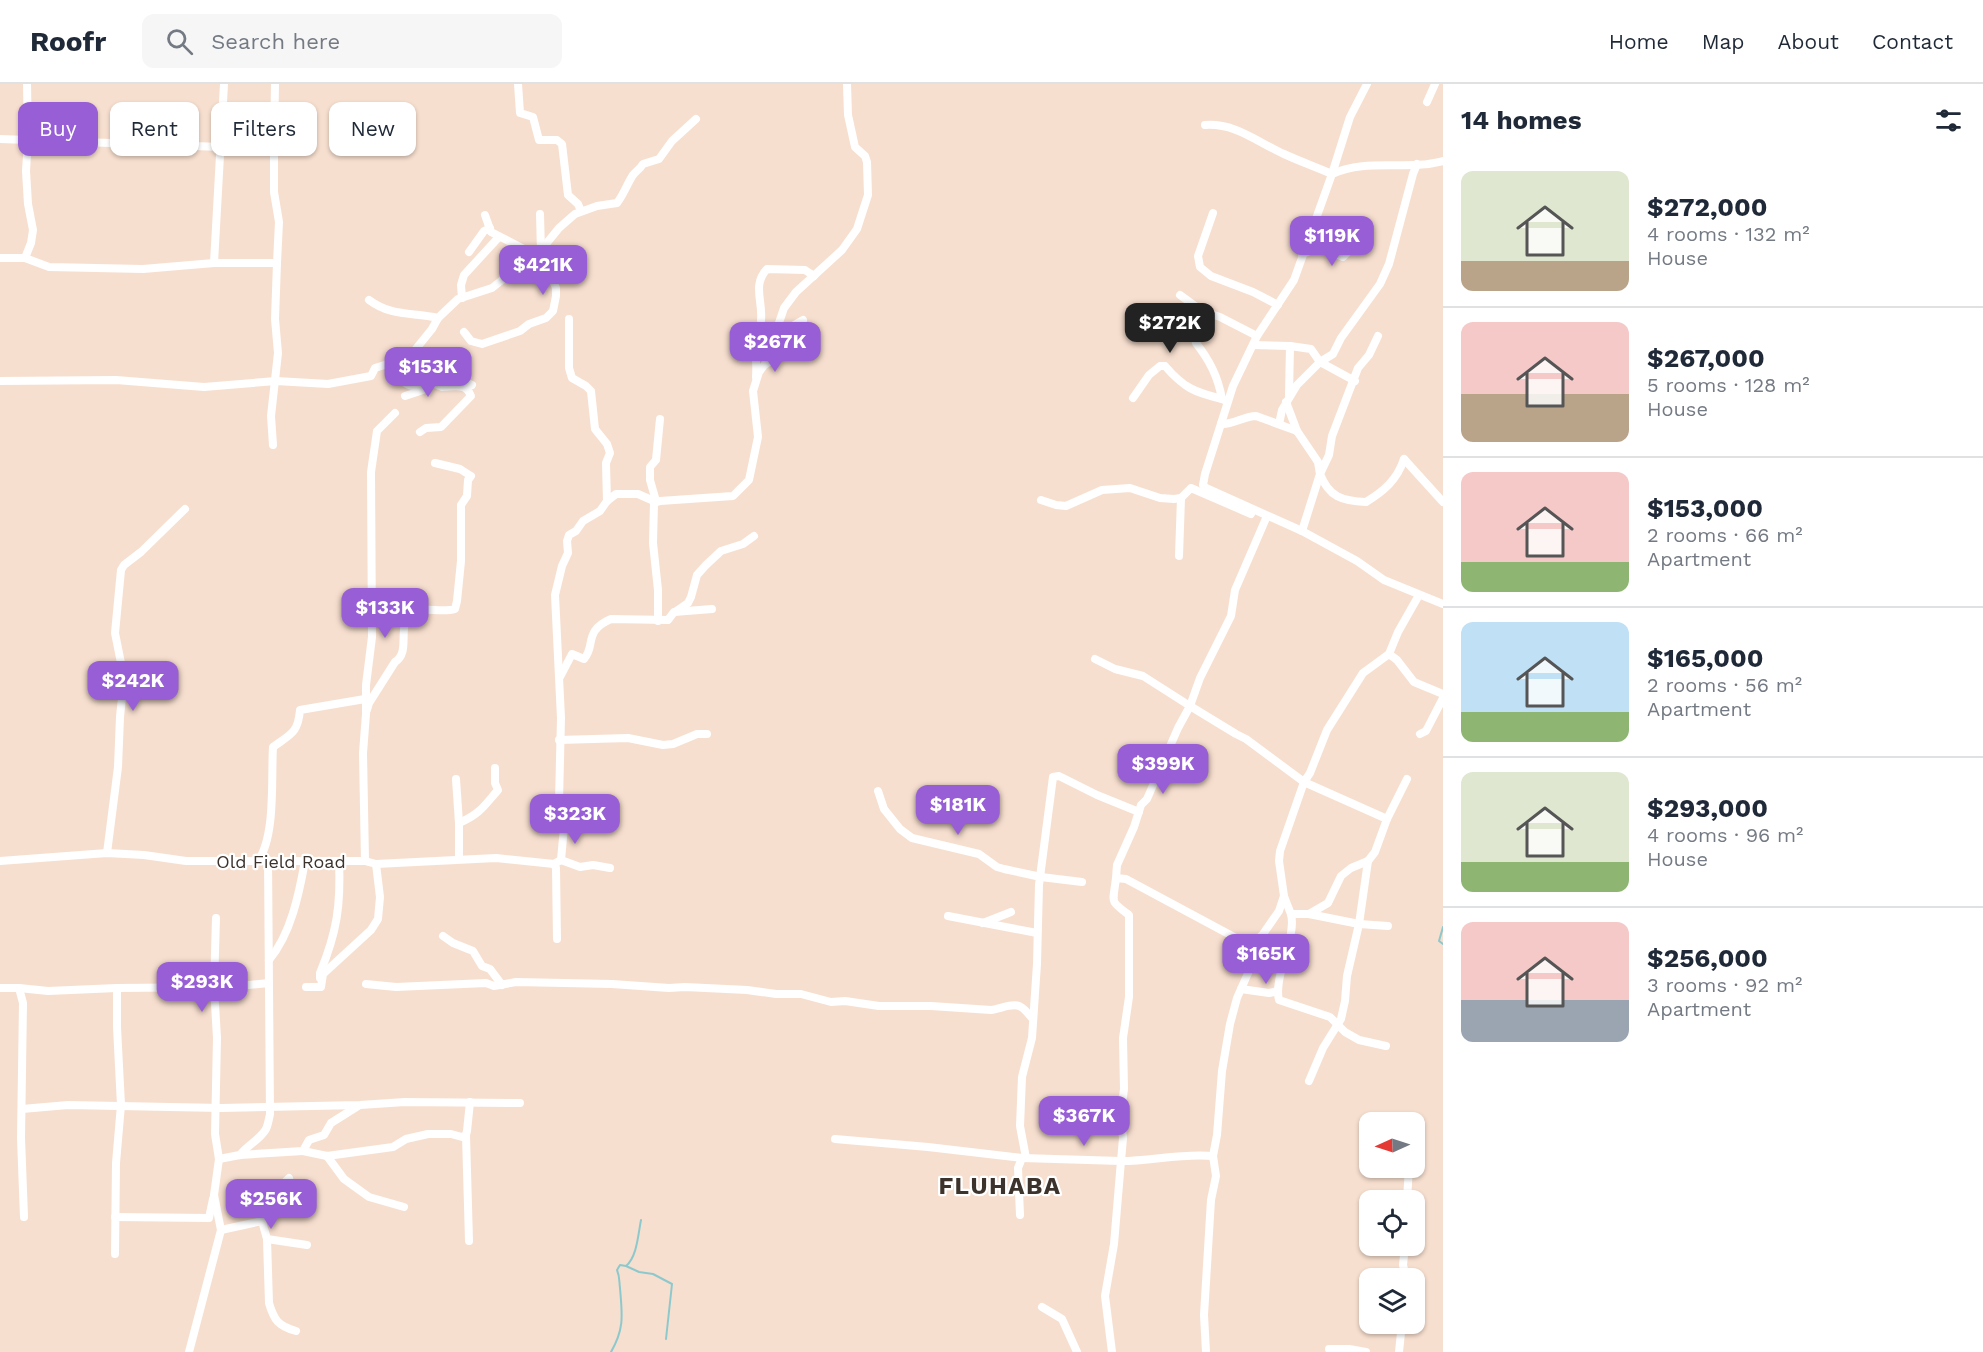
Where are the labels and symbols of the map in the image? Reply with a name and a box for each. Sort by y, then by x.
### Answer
pin: $119K [1290,216,1374,267]
pin: $421K [501,245,585,296]
pin: $272K [1128,303,1212,354]
pin: $267K [733,322,817,373]
pin: $153K [386,347,470,398]
pin: $133K [343,588,427,639]
pin: $242K [91,661,175,712]
pin: $399K [1121,744,1205,795]
pin: $181K [916,785,1000,836]
pin: $323K [533,794,617,845]
street label: Old Field Road [216,851,346,872]
pin: $165K [1224,934,1308,985]
pin: $293K [160,962,244,1013]
pin: $367K [1042,1096,1126,1147]
north arrow [1359,1112,1425,1178]
district label: FLUHABA [938,1172,1062,1200]
pin: $256K [229,1179,313,1230]

